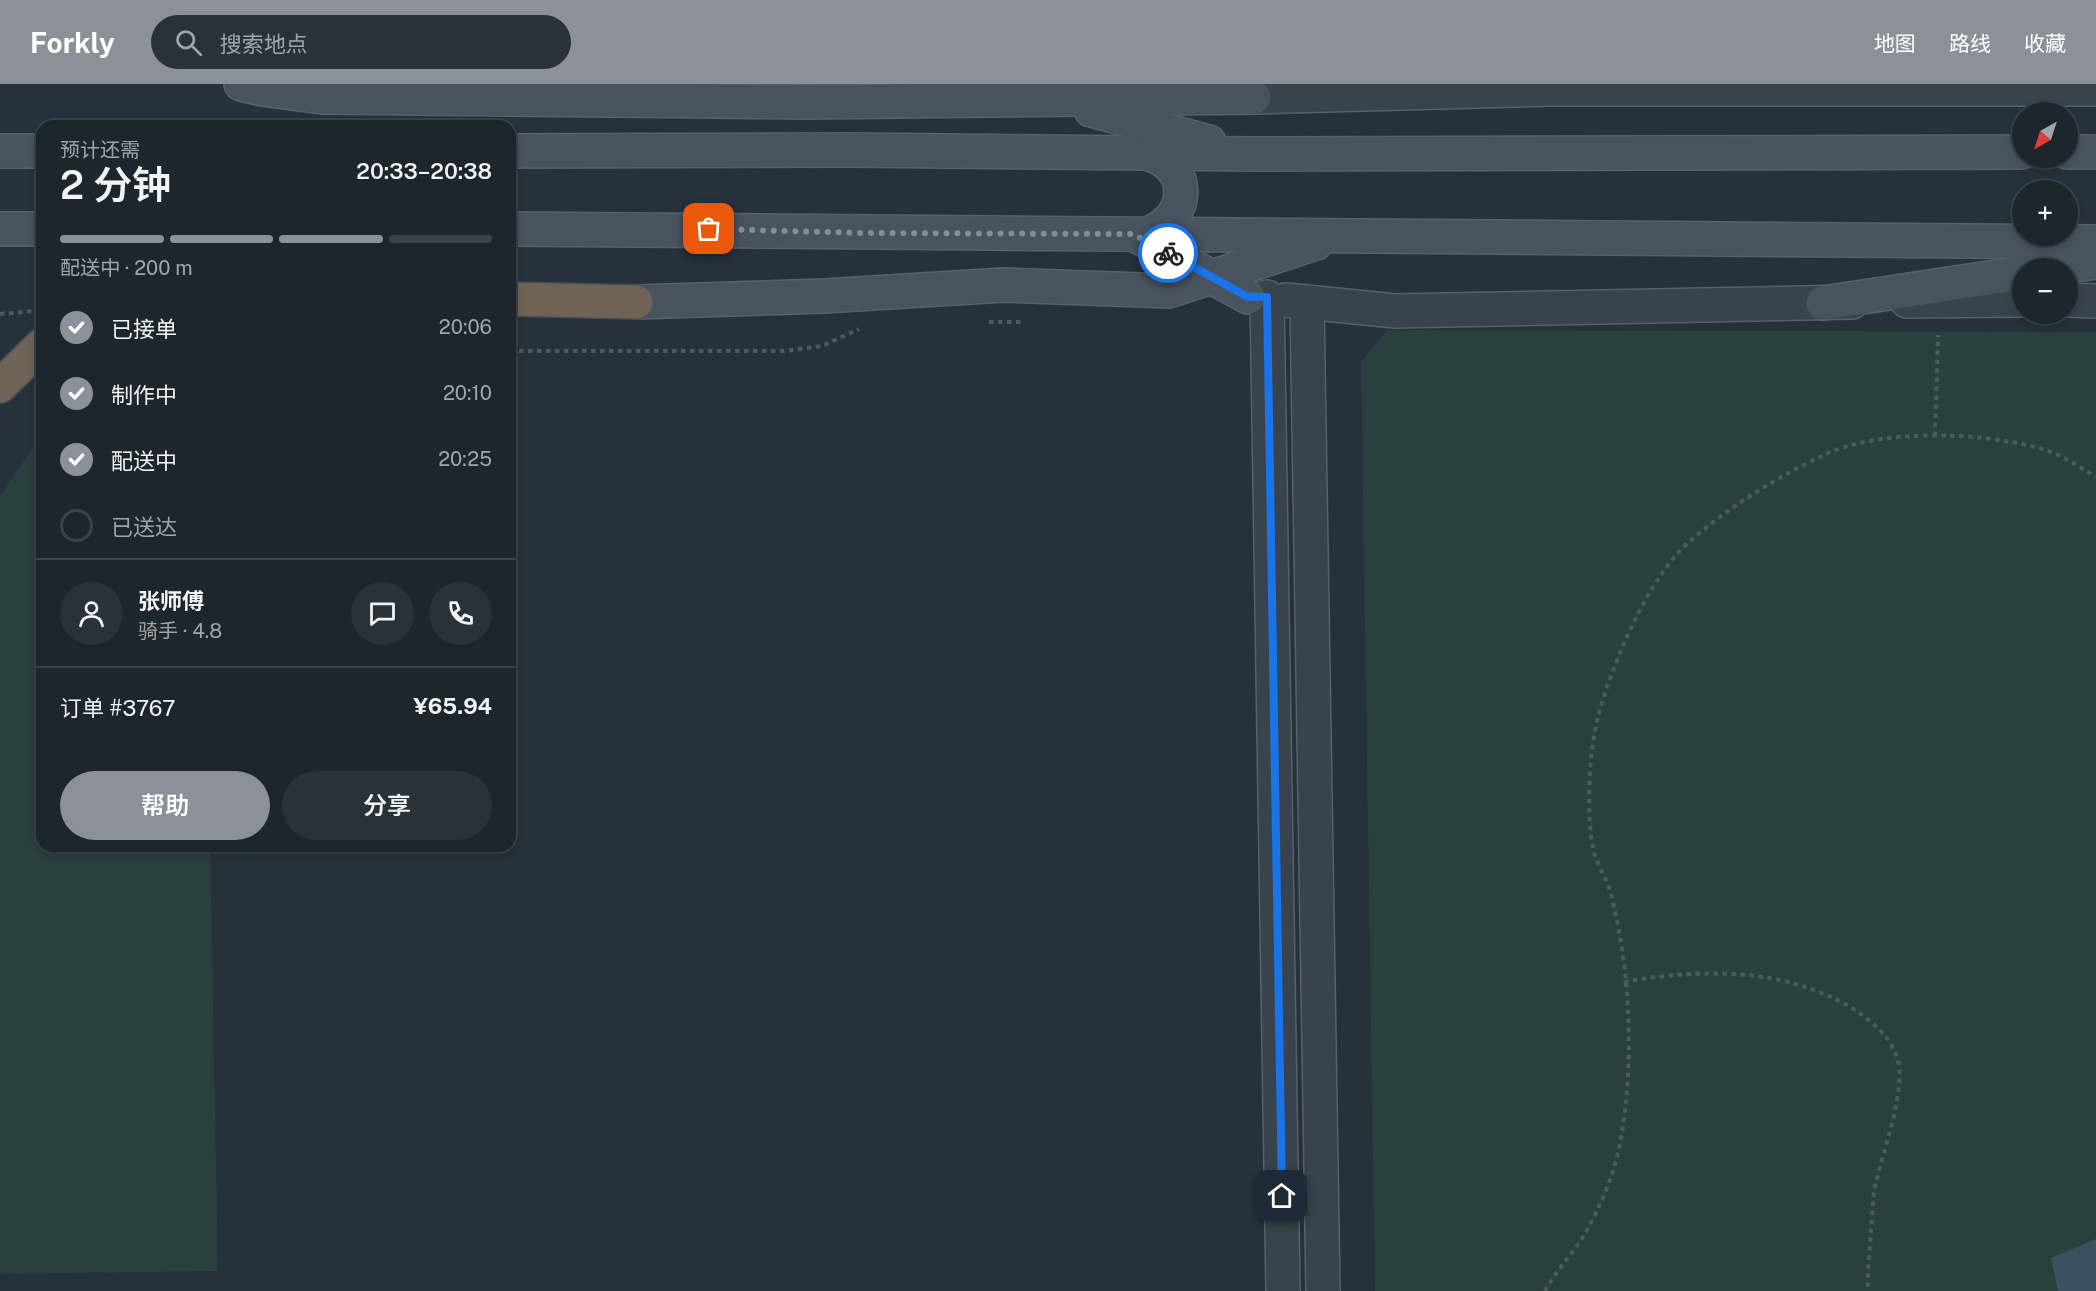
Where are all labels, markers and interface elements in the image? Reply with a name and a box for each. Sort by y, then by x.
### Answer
search box [151,15,571,69]
text: Forkly [30,26,115,59]
icon: search [172,26,205,59]
text: 搜索地点 [220,31,308,57]
text: 地图 [1874,31,1916,56]
text: 路线 [1949,31,1991,56]
text: 收藏 [2024,31,2066,56]
north arrow [2012,102,2078,168]
map controls [2012,102,2078,324]
text: 预计还需 [60,138,140,162]
text: 20:33–20:38 [356,158,492,184]
text: 2 分钟 [60,162,171,208]
button: + [2012,180,2078,246]
pin [683,203,734,254]
icon: bag [692,212,725,245]
courier [1138,223,1198,283]
icon: bike [1152,237,1185,270]
text: 配送中 · 200 m [60,256,193,280]
button: − [2012,258,2078,324]
icon: check [60,311,93,344]
text: 20:06 [439,315,492,339]
text: 已接单 [111,316,177,342]
icon: check [60,377,93,410]
text: 20:10 [443,381,492,405]
text: 制作中 [111,382,177,408]
icon: check [60,443,93,476]
text: 20:25 [438,447,492,471]
text: 配送中 [111,448,177,474]
text: 已送达 [111,514,177,540]
button: person [60,582,123,645]
button: chat [351,582,414,645]
button: phone [429,582,492,645]
text: 张师傅 [138,588,204,614]
text: 骑手 · 4.8 [138,619,222,643]
text: ¥65.94 [413,693,492,719]
text: 订单 #3767 [60,695,175,721]
button: 帮助 [60,771,270,840]
button: 分享 [282,771,492,840]
pin [1256,1170,1307,1221]
icon: home [1265,1179,1298,1212]

